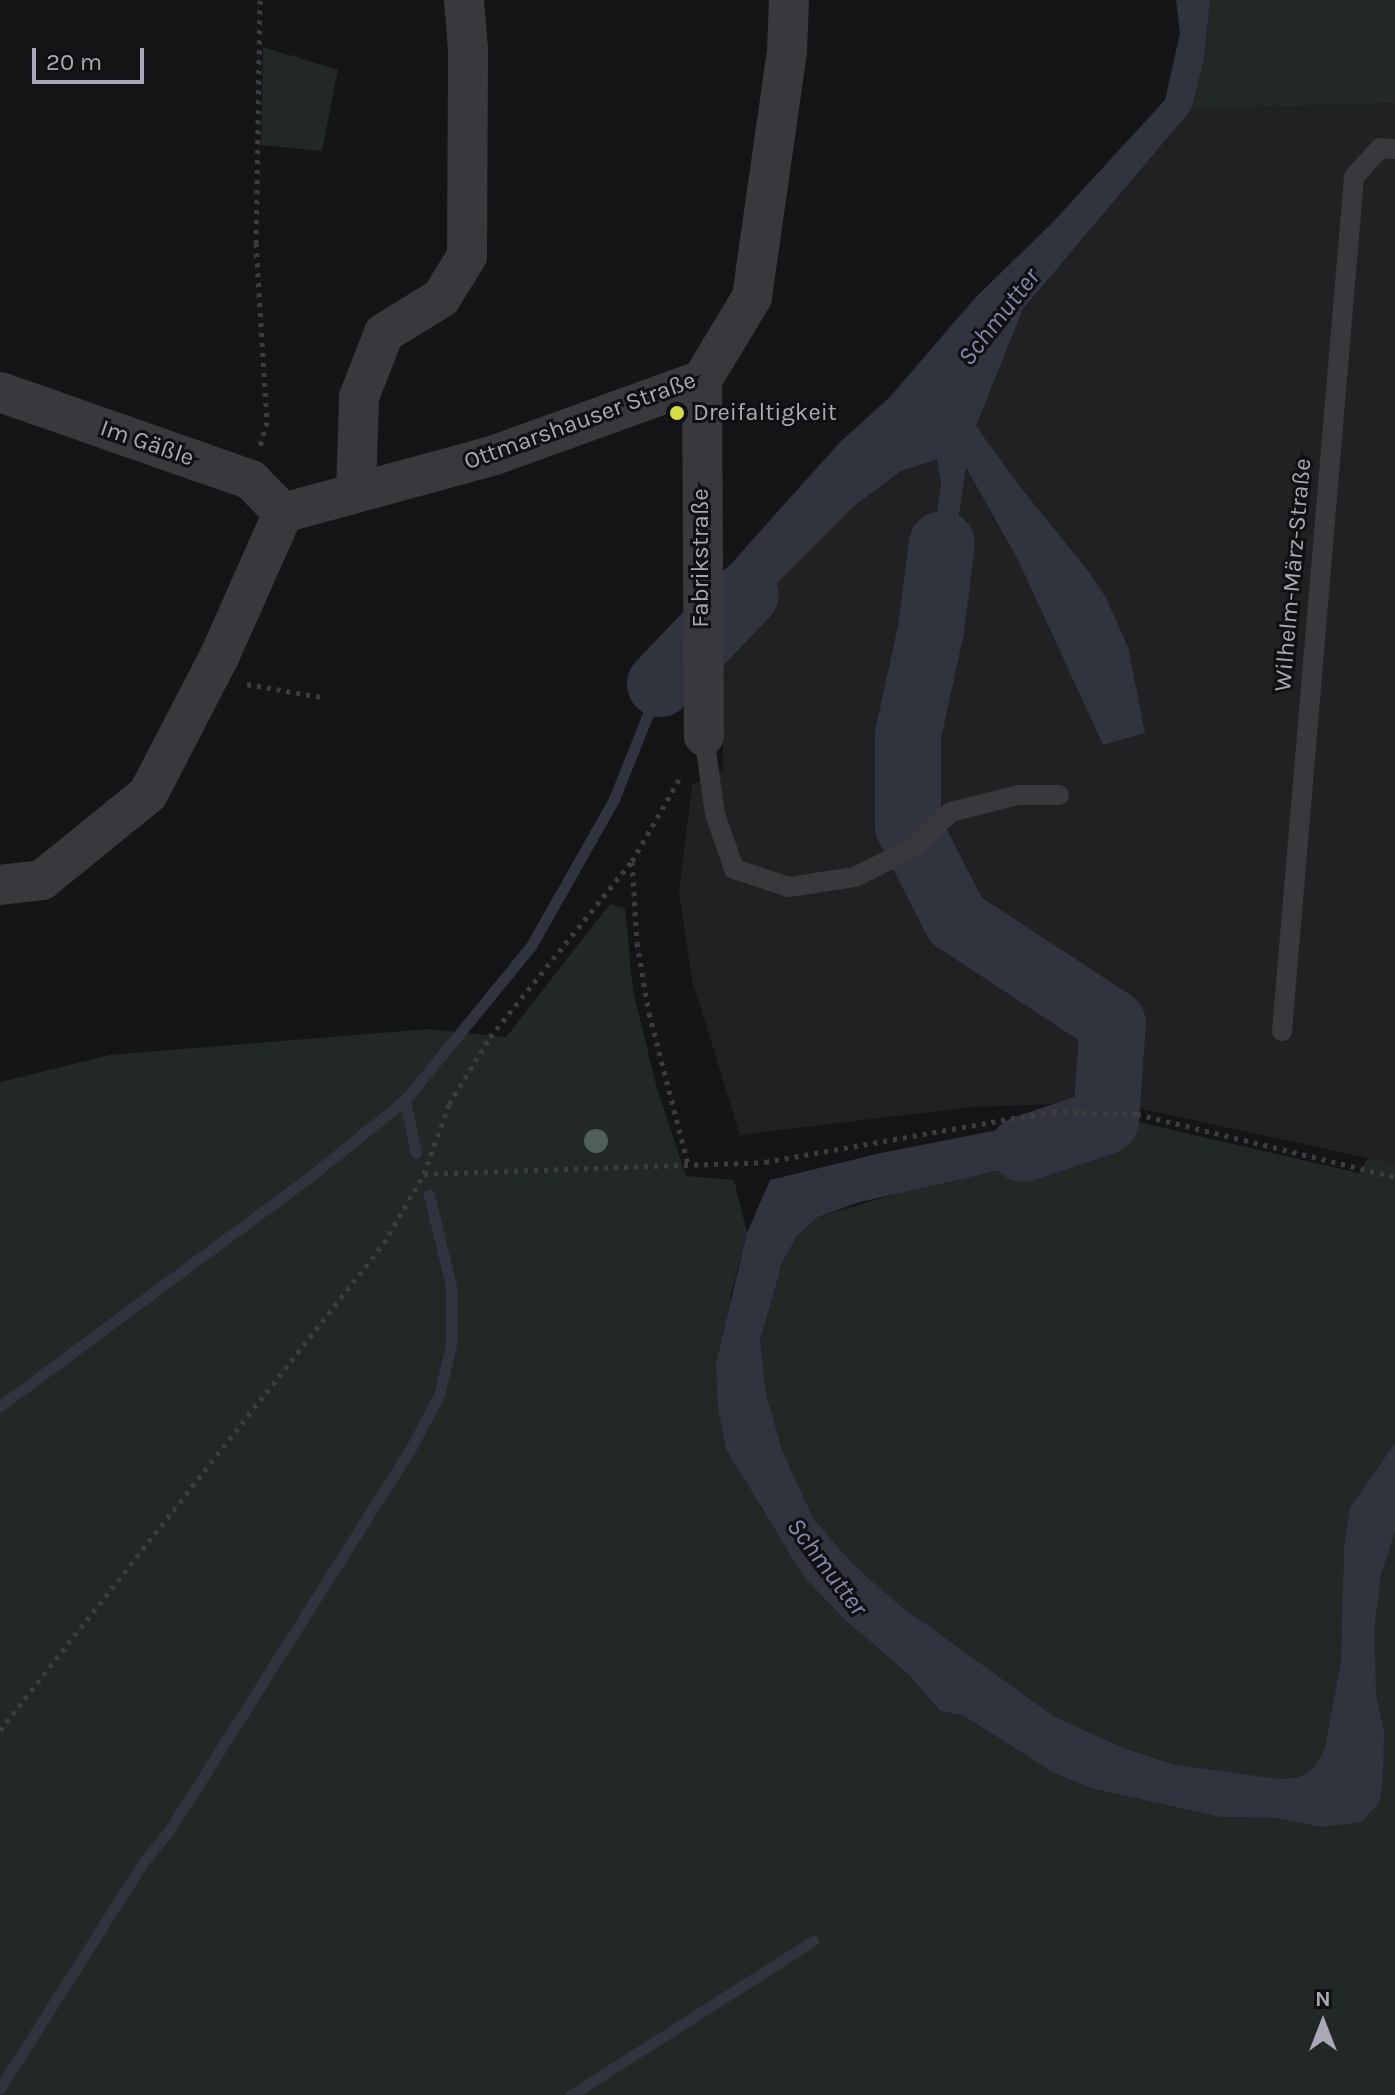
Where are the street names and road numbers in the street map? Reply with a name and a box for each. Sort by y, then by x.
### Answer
street label: Ottmarshauser Straße [460,366,700,476]
street label: Im Gäßle [96,414,198,472]
street label: Wilhelm-März-Straße [1268,457,1318,693]
street label: Fabrikstraße [687,488,715,628]

